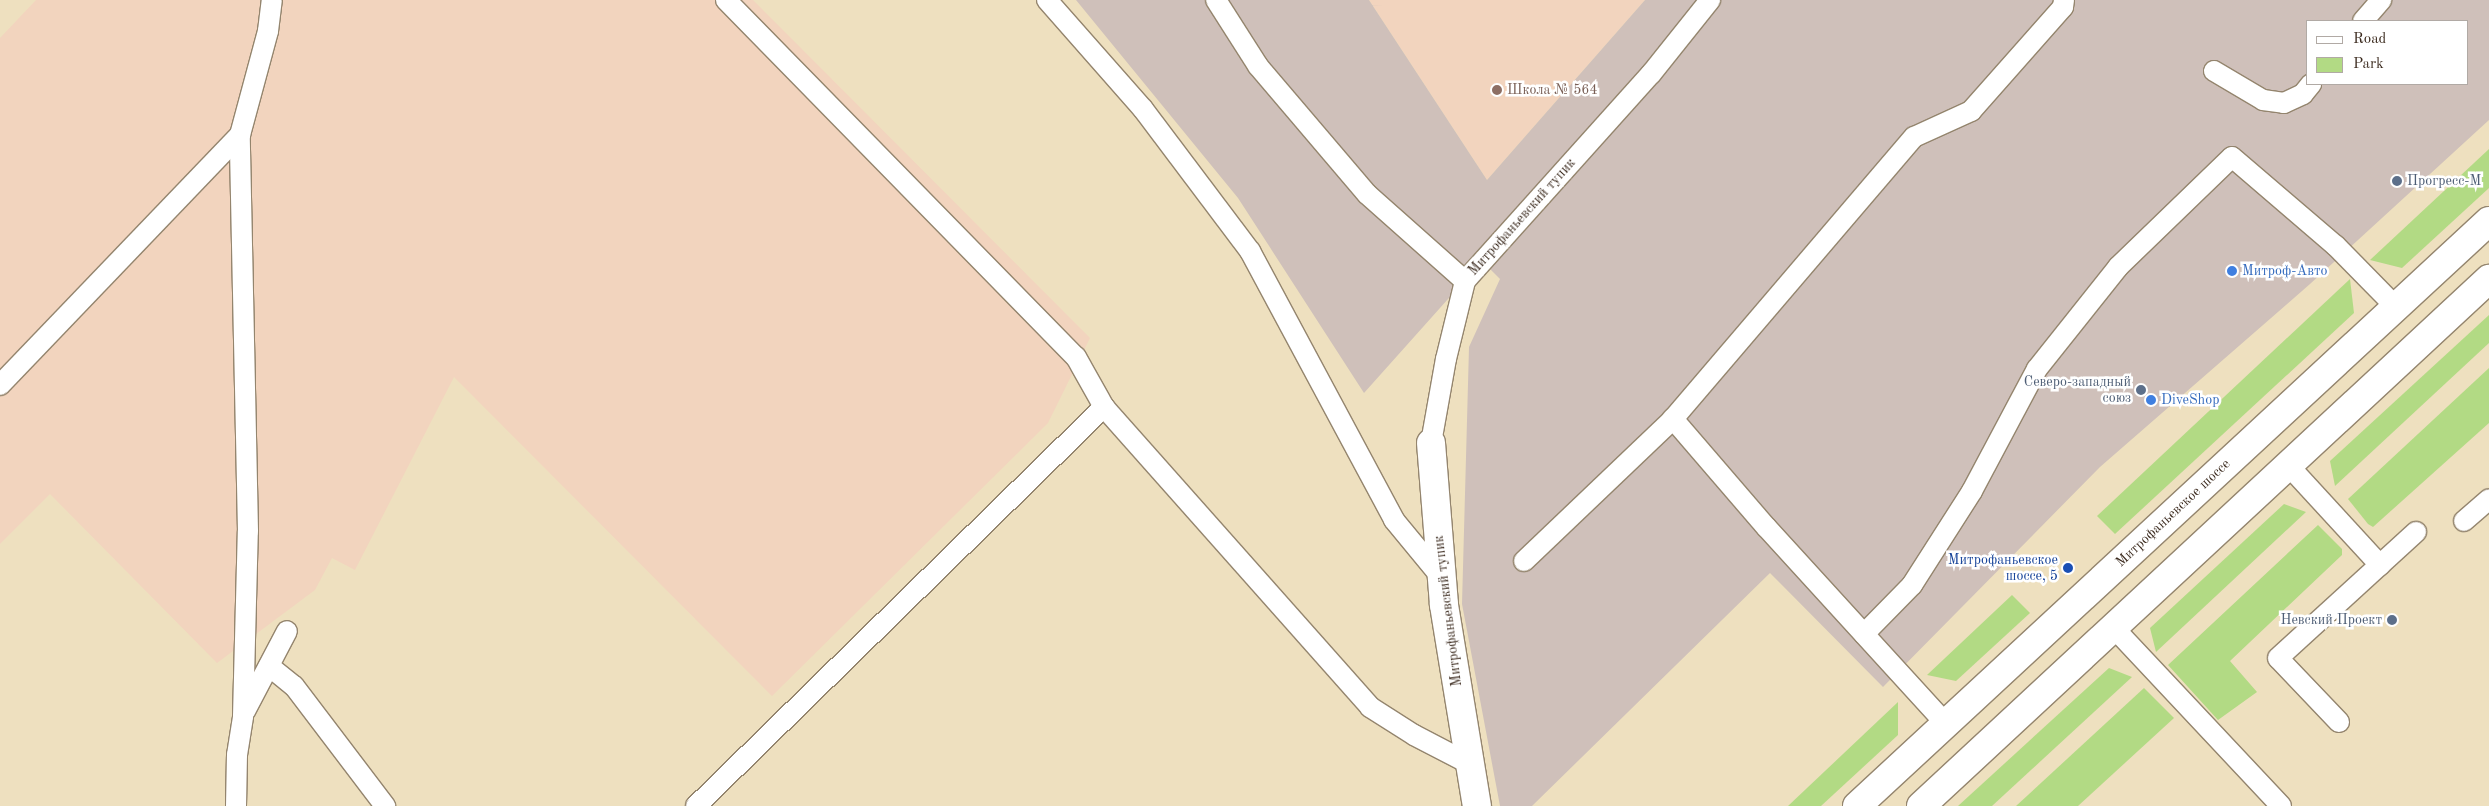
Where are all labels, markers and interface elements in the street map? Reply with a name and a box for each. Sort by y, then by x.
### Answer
legend [2306,20,2469,85]
text: Road [2353,32,2386,47]
text: Park [2353,57,2384,72]
place label: Школа № 564 [1507,82,1598,98]
marker: Школа № 564 [1491,84,1503,96]
street label: Митрофаньевский тупик [1465,155,1579,279]
place label: Прогресс-М [2407,173,2481,189]
marker: Прогресс-М [2391,175,2403,187]
place label: Митроф-Авто [2242,263,2328,279]
marker: Митроф-Авто [2226,265,2238,277]
place label: Северо-западный союз [2024,374,2131,407]
marker: Северо-западный союз [2135,384,2147,396]
place label: DiveShop [2161,392,2219,408]
marker: DiveShop [2145,394,2157,406]
street label: Митрофаньевское шоссе [2112,456,2234,570]
street label: Митрофаньевский тупик [1430,535,1466,687]
place label: Митрофаньевское шоссе, 5 [1948,552,2058,584]
marker: Митрофаньевское шоссе, 5 [2062,562,2074,574]
place label: Невский Проект [2280,612,2382,628]
marker: Невский Проект [2386,614,2398,626]

